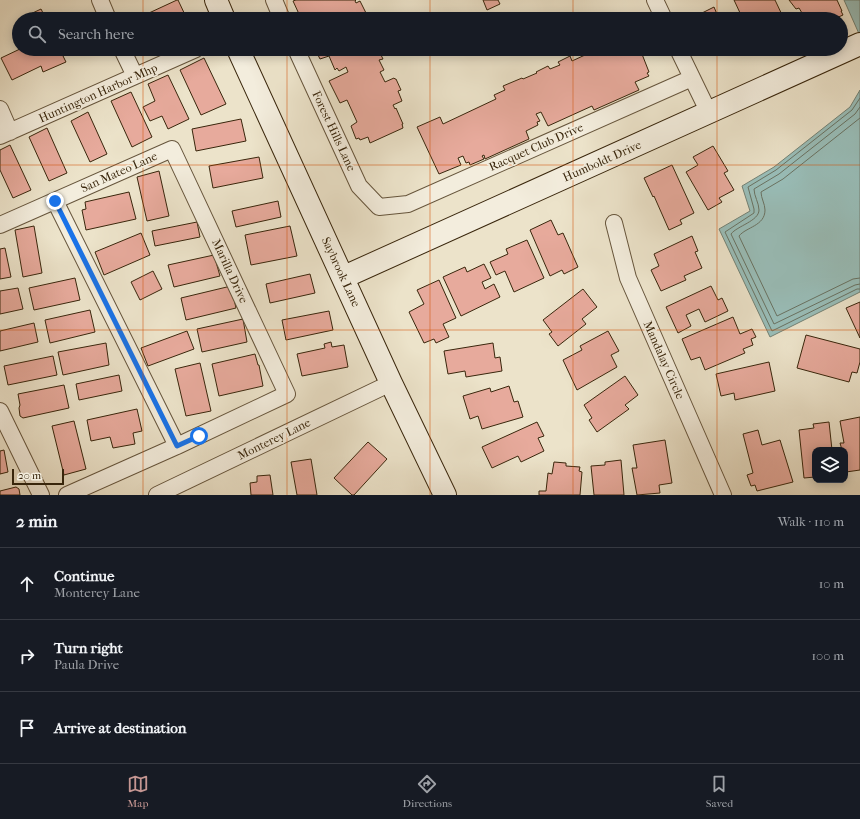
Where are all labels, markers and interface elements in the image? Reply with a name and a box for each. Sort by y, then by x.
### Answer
search box [12,12,848,56]
icon: search [26,23,48,45]
text: Search here [58,25,134,43]
street label: Huntington Harbor Mhp [36,60,160,126]
street label: Forest Hills Lane [309,89,359,173]
street label: Racquet Club Drive [487,120,585,174]
street label: Humboldt Drive [561,137,643,185]
street label: San Mateo Lane [79,149,160,195]
route end [46,192,64,210]
street label: Saybrook Lane [319,235,363,309]
street label: Marilla Drive [209,237,251,305]
street label: Mandalay Circle [640,319,688,401]
street label: Monterey Lane [235,415,313,463]
route start [190,427,208,445]
map controls [812,447,848,483]
button: layers [812,447,848,483]
scale bar [12,467,64,486]
text: 20 m [18,469,41,482]
text: 2 min [16,511,57,531]
text: Walk · 110 m [778,514,844,529]
text: Continue [54,567,114,585]
icon: ahead [16,573,38,595]
text: 10 m [819,576,844,591]
text: Monterey Lane [54,585,140,600]
text: Turn right [54,639,123,657]
icon: right [16,645,38,667]
text: 100 m [811,648,844,663]
text: Paula Drive [54,657,119,672]
icon: arrive [16,717,38,739]
text: Arrive at destination [54,719,186,737]
tab: Map [127,773,149,810]
tab: Directions [403,773,452,810]
tab: Saved [706,773,733,810]

